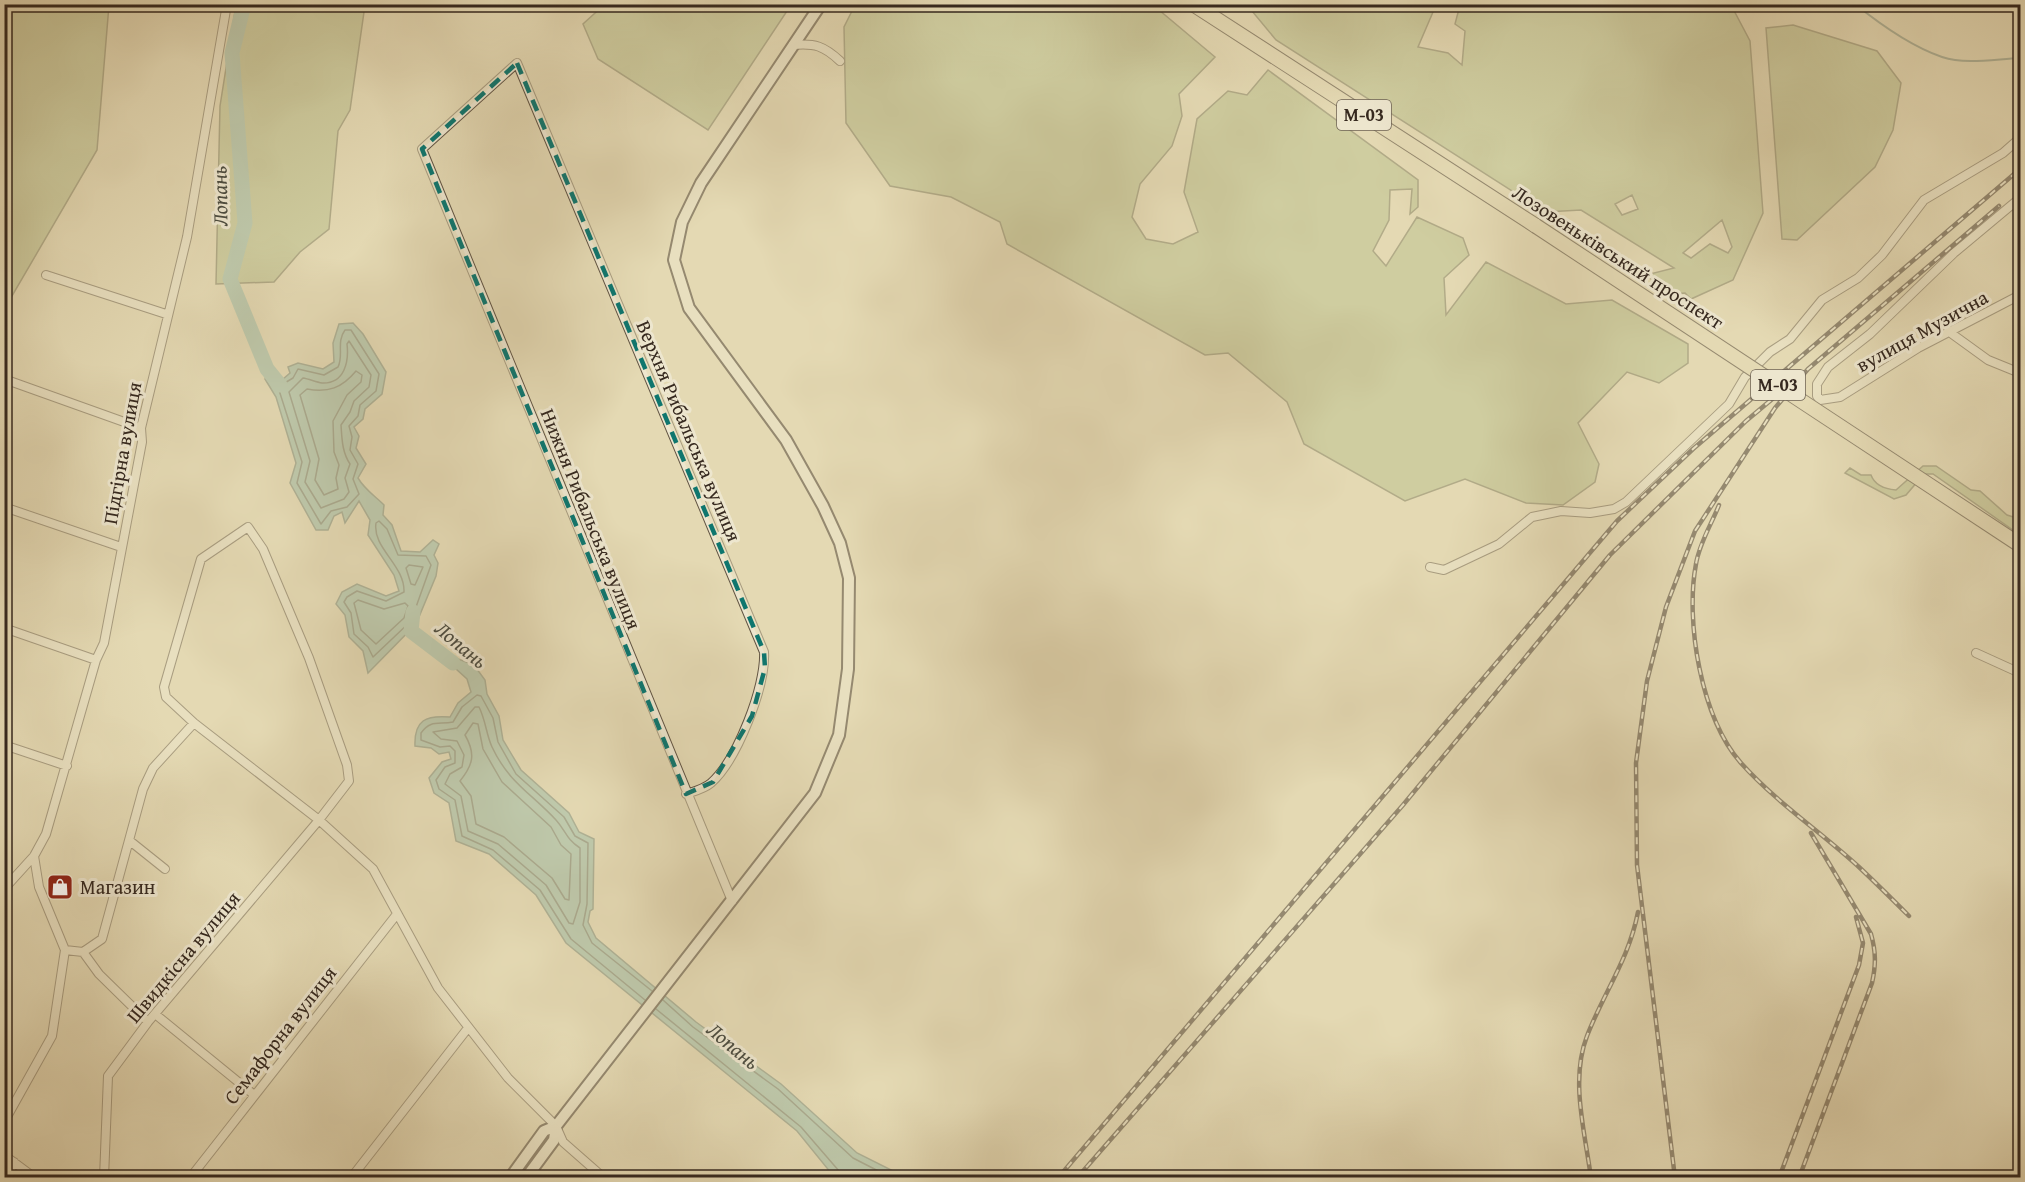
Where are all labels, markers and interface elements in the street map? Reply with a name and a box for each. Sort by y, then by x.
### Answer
road number: М-03 [1337,100,1391,130]
water label: Лопань [203,165,236,227]
street label: Лозовеньківський проспект [1507,177,1730,336]
street label: вулиця Музична [1850,282,1994,379]
street label: Верхня Рибальська вулиця [630,316,749,546]
road number: М-03 [1751,370,1805,400]
street label: Підгірна вулиця [95,379,148,526]
street label: Нижня Рибальська вулиця [534,404,649,634]
water label: Лопань [428,613,495,676]
shop icon: Магазин [45,872,75,902]
place label: Магазин [80,872,156,901]
street label: Швидкісна вулиця [119,885,246,1029]
street label: Семафорна вулиця [216,959,343,1110]
water label: Лопань [700,1014,767,1077]

